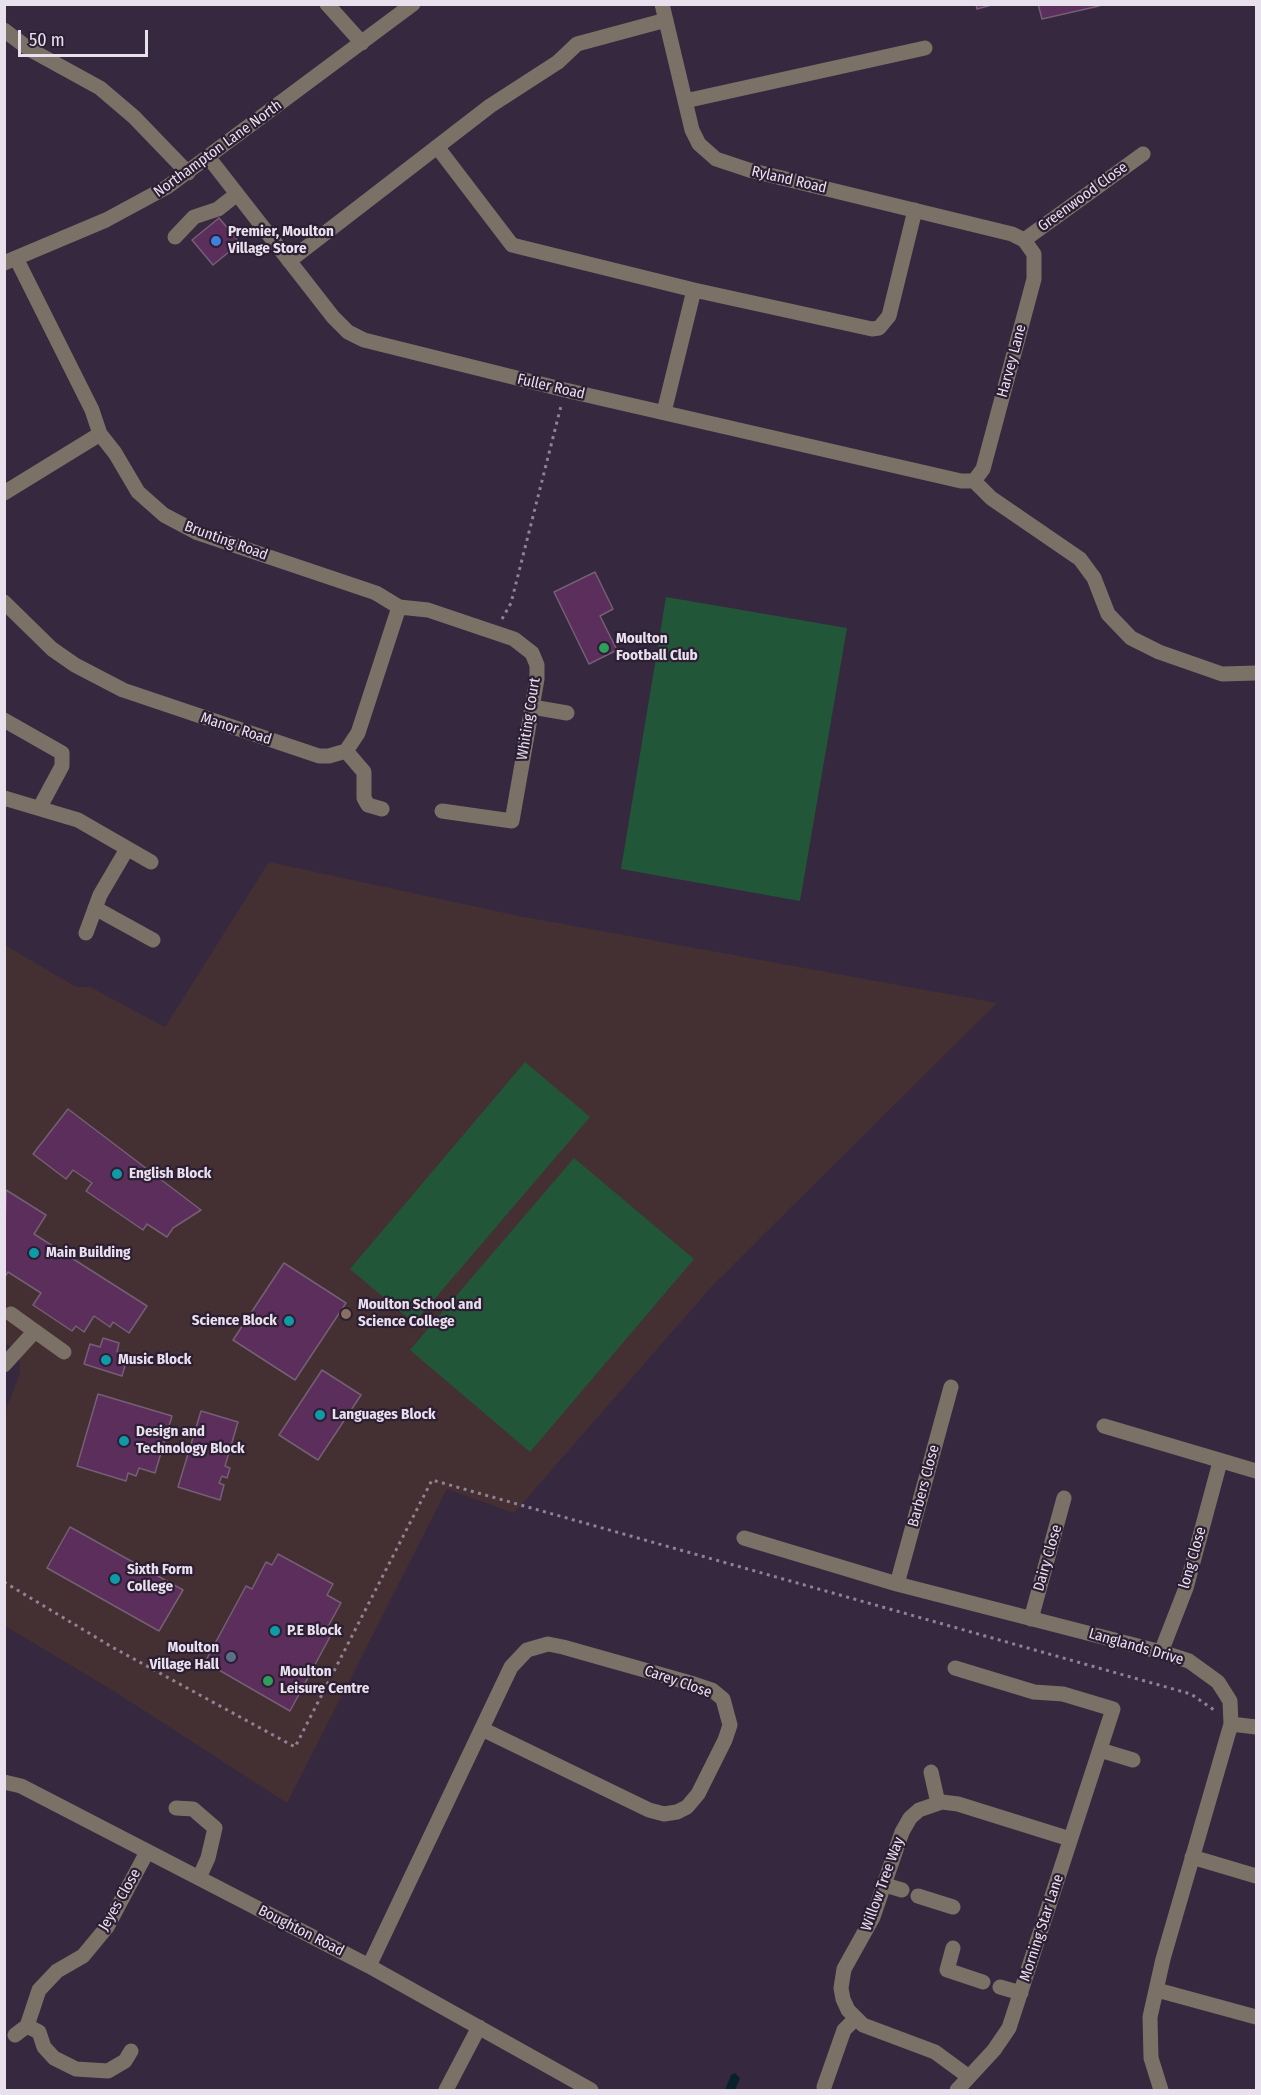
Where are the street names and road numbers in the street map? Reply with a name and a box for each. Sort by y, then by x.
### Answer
street label: Northampton Lane North [151,97,285,201]
street label: Greenwood Close [1035,158,1131,236]
street label: Ryland Road [750,163,828,197]
street label: Harvey Lane [994,322,1030,400]
street label: Fuller Road [515,370,587,404]
street label: Brunting Road [182,518,270,564]
street label: Whiting Court [514,676,544,762]
street label: Manor Road [198,709,274,749]
street label: Barbers Close [904,1443,944,1529]
street label: Dairy Close [1030,1523,1066,1593]
street label: long Close [1176,1525,1210,1591]
street label: Langlands Drive [1087,1625,1185,1669]
street label: Carey Close [642,1662,714,1702]
street label: Willow Tree Way [858,1835,908,1933]
street label: Jeyes Close [95,1866,145,1934]
street label: Morning Star Lane [1016,1872,1068,1984]
street label: Boughton Road [255,1902,347,1960]

